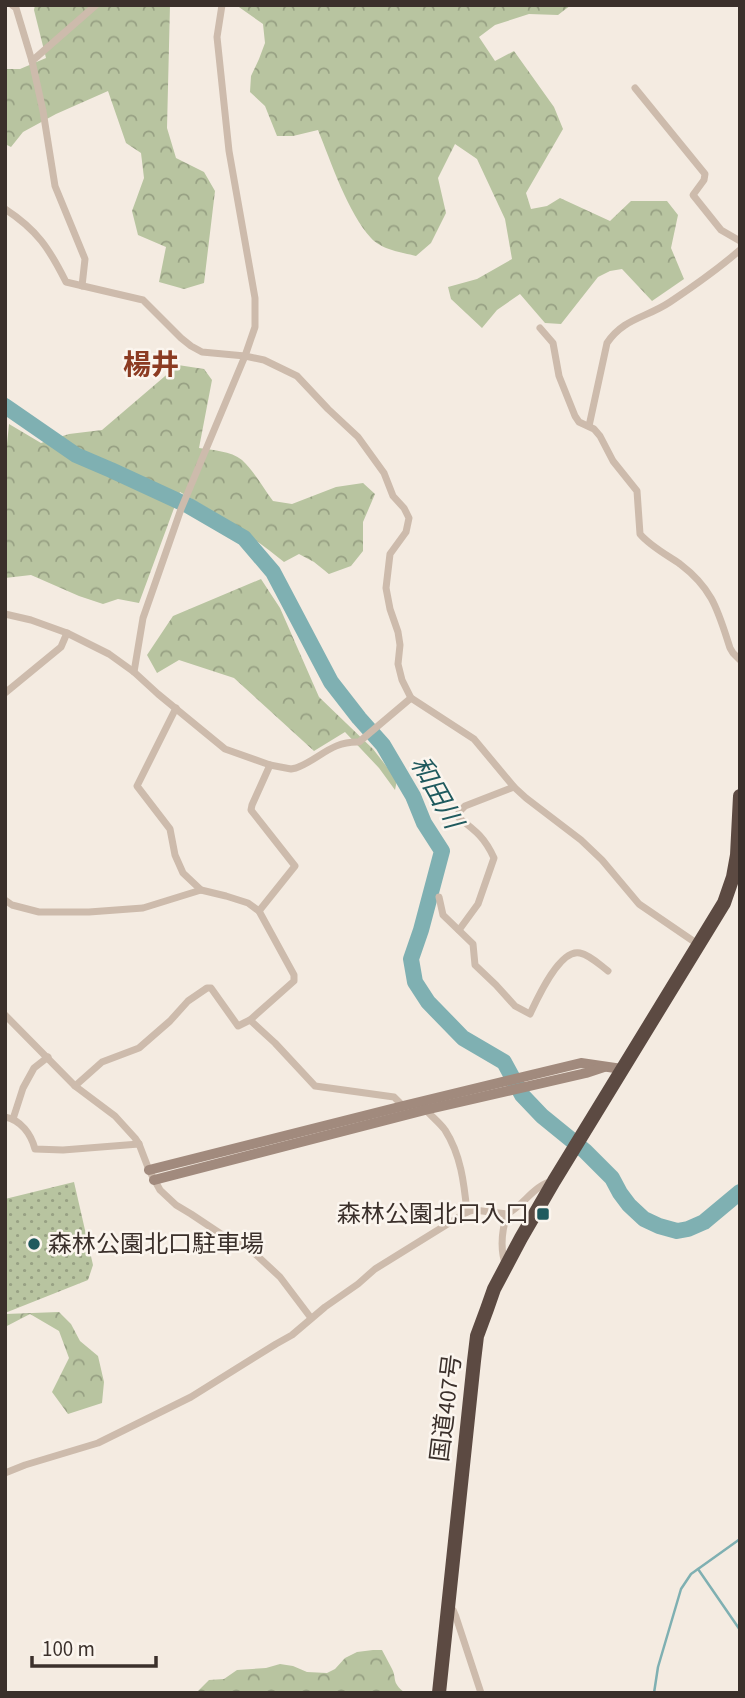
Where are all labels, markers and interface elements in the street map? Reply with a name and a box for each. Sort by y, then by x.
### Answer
district label: 楊井 [123,345,179,385]
water label: 和田川 [401,749,473,838]
place label: 森林公園北口入口 [337,1197,529,1232]
marker: 森林公園北口入口 [535,1206,551,1222]
place label: 森林公園北口駐車場 [48,1227,264,1262]
marker: 森林公園北口駐車場 [26,1236,42,1252]
street label: 国道407号 [423,1352,470,1464]
scale bar [32,1624,156,1668]
text: 100 m [42,1634,95,1664]

